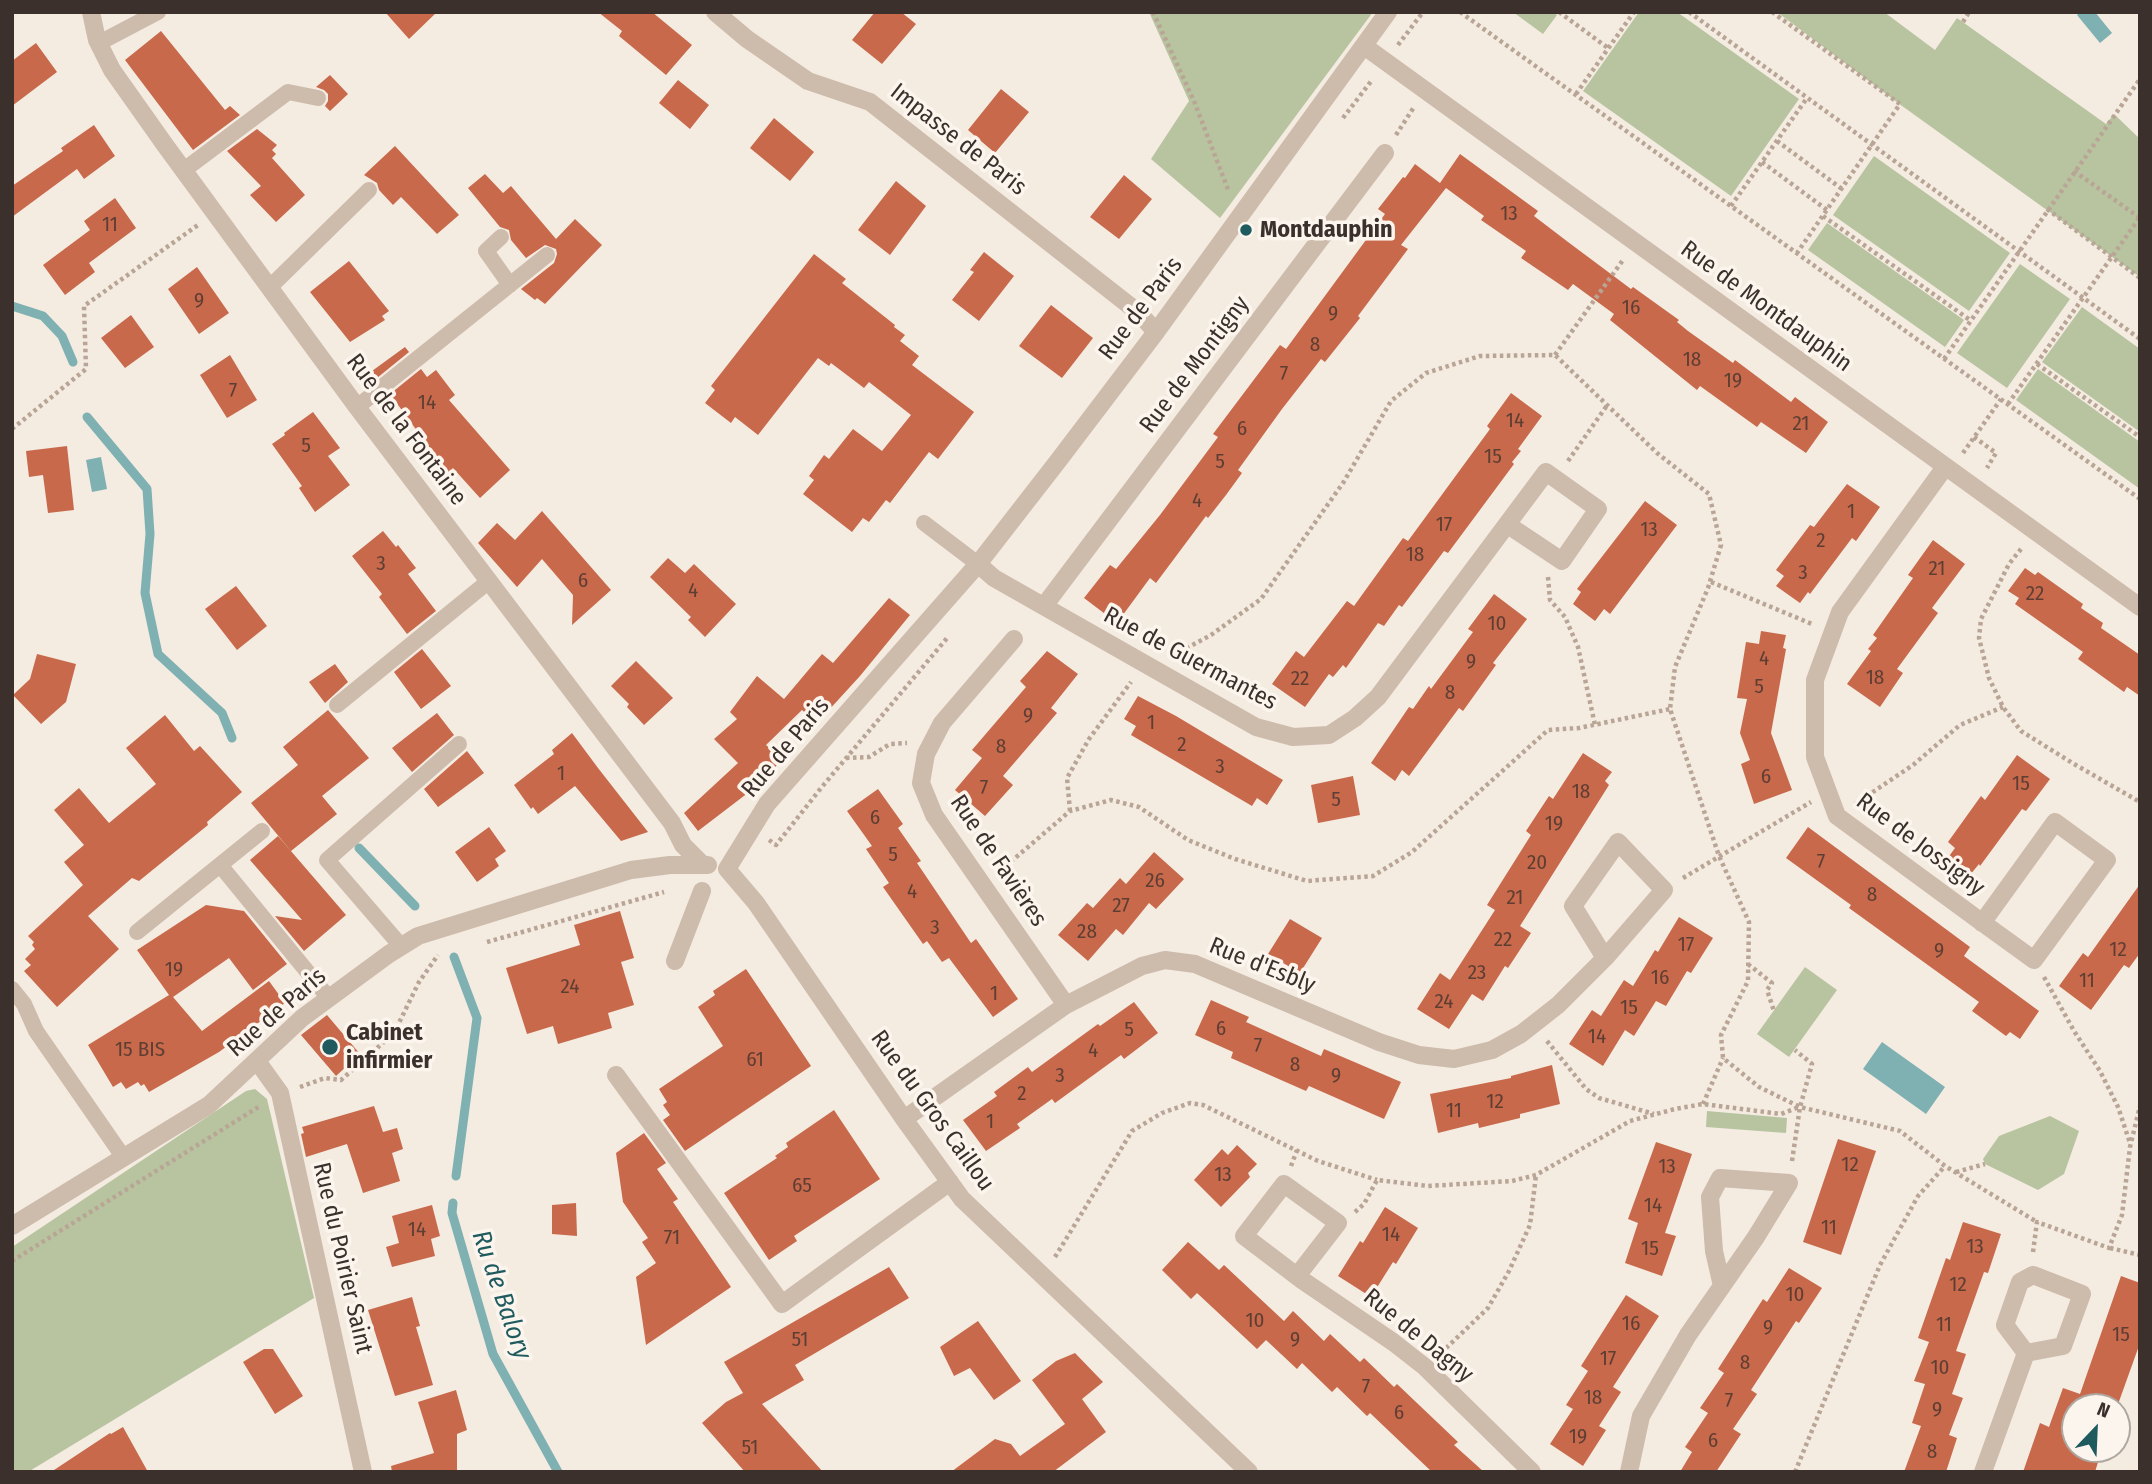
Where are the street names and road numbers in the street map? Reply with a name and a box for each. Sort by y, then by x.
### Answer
street label: Impasse de Paris [884,78,1032,202]
street label: Rue de Montdauphin [1675,235,1857,379]
street label: Rue de Paris [1093,252,1189,366]
street label: Rue de Montigny [1134,291,1256,439]
street label: Rue de la Fontaine [340,349,472,511]
street label: Rue de Guermantes [1098,601,1282,717]
street label: Rue de Paris [736,692,836,804]
street label: Rue de Jossigny [1850,787,1990,903]
street label: Rue de Favières [943,790,1053,932]
street label: Rue d'Esbly [1205,932,1319,1000]
street label: Rue de Paris [222,962,332,1064]
street label: Rue du Gros Caillou [864,1025,1000,1197]
street label: Rue du Poirier Saint [306,1160,378,1356]
street label: Rue de Dagny [1357,1283,1479,1389]

